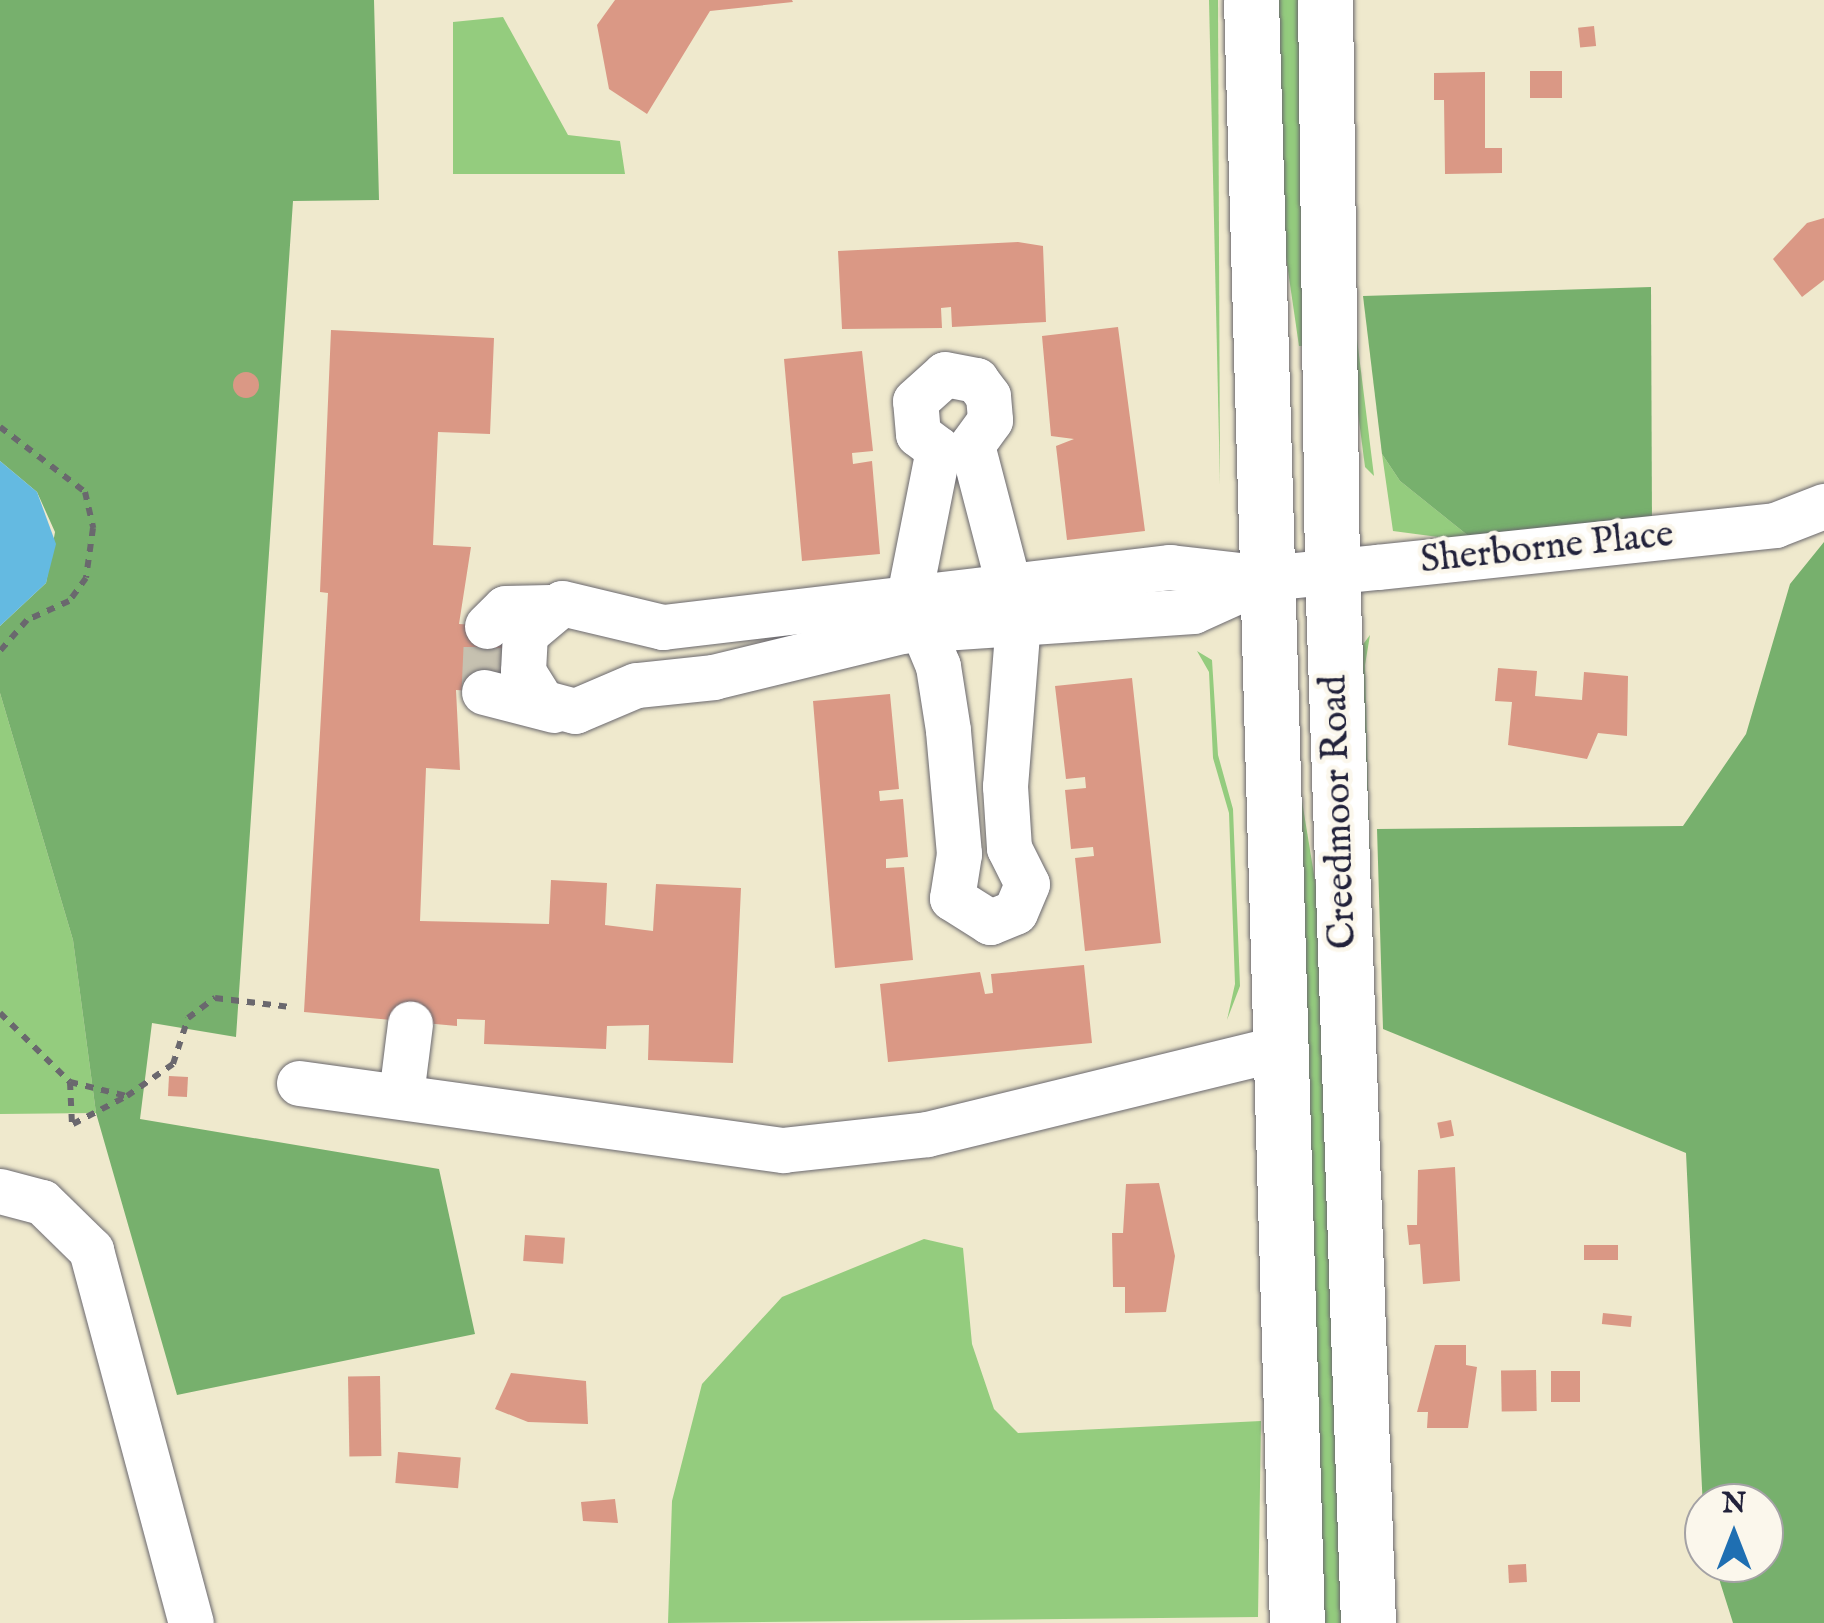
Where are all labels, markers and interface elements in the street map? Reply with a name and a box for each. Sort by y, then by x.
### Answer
street label: Sherborne Place [1418,513,1676,585]
street label: Creedmoor Road [1312,674,1368,950]
north arrow [1684,1483,1784,1583]
text: N [1722,1487,1746,1522]

